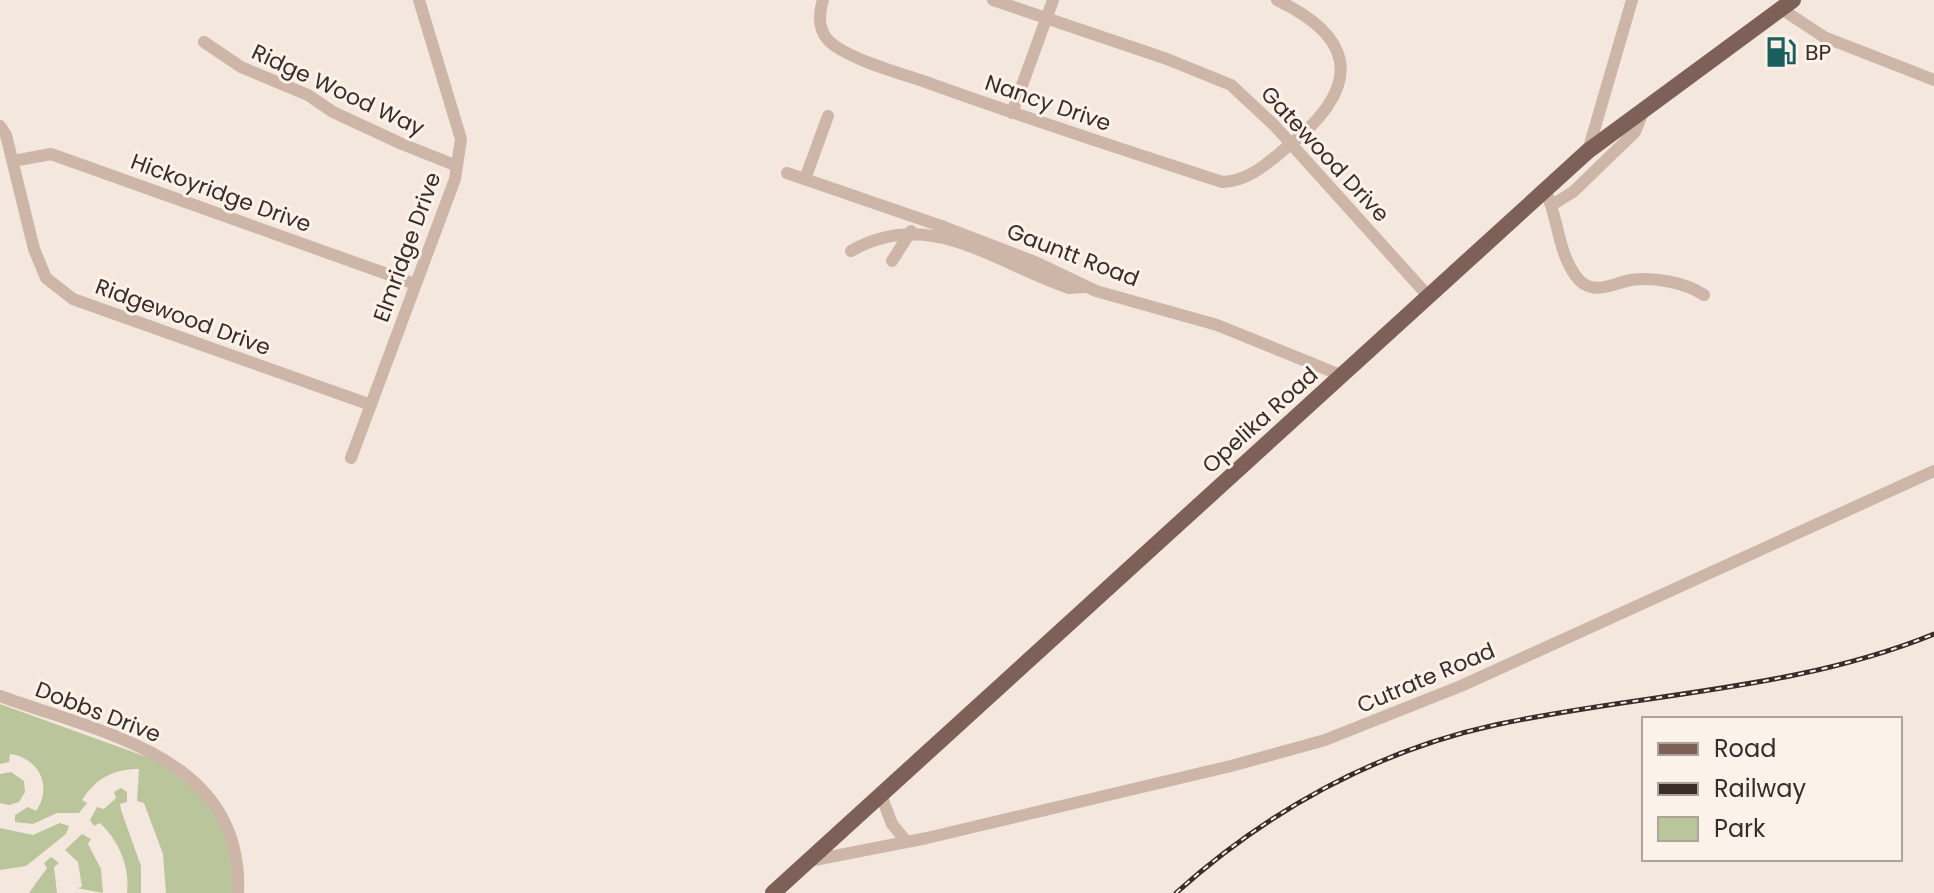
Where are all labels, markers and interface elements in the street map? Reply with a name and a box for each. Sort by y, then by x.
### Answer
fuel station icon: BP [1764,35,1798,69]
street label: Ridge Wood Way [247,36,430,144]
place label: BP [1805,37,1831,68]
street label: Nancy Drive [981,67,1115,139]
street label: Gatewood Drive [1254,79,1396,229]
street label: Hickoyridge Drive [127,146,315,240]
street label: Elmridge Drive [366,168,448,326]
street label: Gauntt Road [1002,216,1144,294]
street label: Ridgewood Drive [91,271,275,363]
street label: Opelika Road [1195,360,1325,480]
street label: Cutrate Road [1352,635,1500,721]
street label: Dobbs Drive [31,674,165,750]
legend [1642,717,1902,861]
text: Road [1714,732,1776,765]
text: Railway [1714,772,1807,805]
text: Park [1714,812,1766,845]

